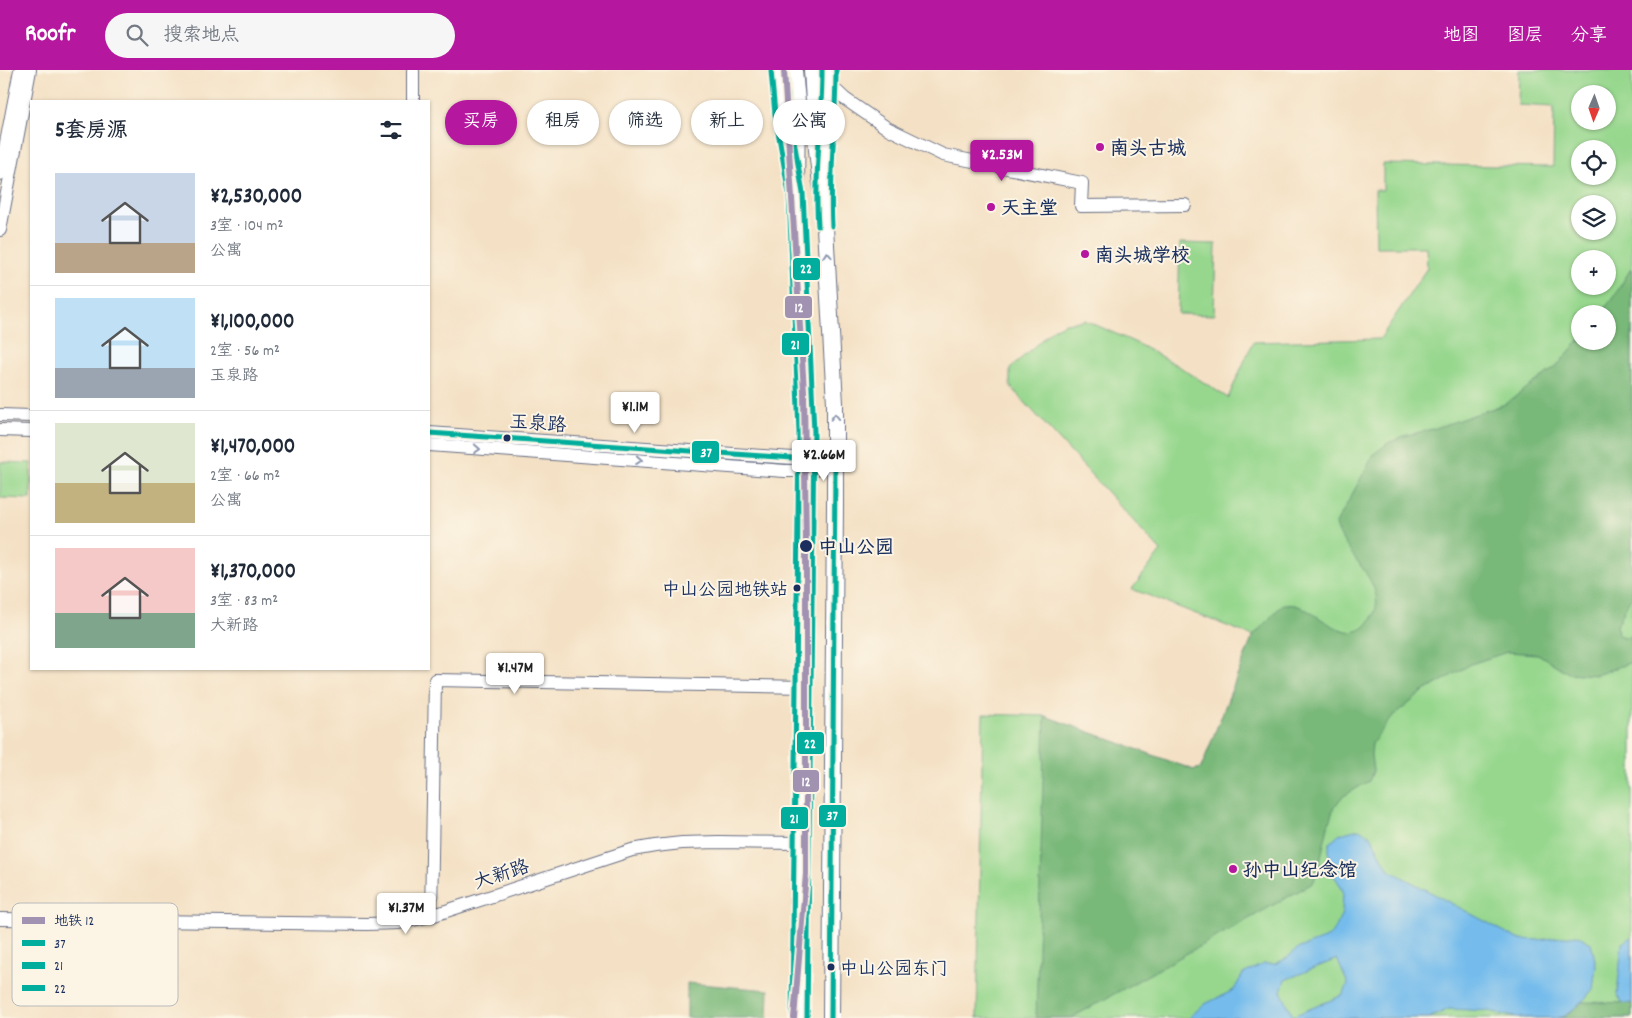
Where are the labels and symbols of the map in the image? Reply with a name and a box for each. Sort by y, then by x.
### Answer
north arrow [1571,85,1616,130]
place label: 南头古城 [1110,137,1186,164]
pin: ¥2.53M [961,140,1043,182]
marker: 南头古城 [1094,141,1106,153]
place label: 天主堂 [1001,197,1058,224]
marker: 天主堂 [985,201,997,213]
place label: 南头城学校 [1095,244,1190,271]
marker: 南头城学校 [1079,248,1091,260]
one-way arrow [822,250,833,258]
line badge: 22 [792,257,821,281]
text: 22 [800,260,812,280]
line badge: 12 [784,295,813,319]
text: 12 [794,299,804,319]
line badge: 21 [781,332,810,356]
text: 21 [790,336,800,356]
pin: ¥1.1M [600,392,670,434]
street label: 玉泉路 [508,410,567,441]
one-way arrow [830,413,840,420]
unlabelled marker [502,433,512,443]
line badge: 37 [691,440,720,464]
pin: ¥2.66M [783,440,865,482]
one-way arrow [474,443,482,454]
text: 37 [700,444,712,464]
one-way arrow [636,454,644,465]
place label: 中山公园 [818,536,894,563]
marker: 中山公园 [798,538,814,554]
place label: 中山公园地铁站 [662,579,788,604]
marker: 中山公园地铁站 [792,583,802,593]
pin: ¥1.47M [474,652,556,695]
line badge: 22 [796,731,825,755]
text: 22 [804,735,816,755]
line badge: 12 [792,769,820,793]
text: 12 [801,773,811,793]
line badge: 37 [818,804,847,828]
line badge: 21 [780,806,809,830]
text: 37 [826,807,838,827]
text: 21 [789,810,799,830]
street label: 大新路 [471,855,533,898]
place label: 孙中山纪念馆 [1243,859,1357,886]
marker: 孙中山纪念馆 [1227,863,1239,875]
pin: ¥1.37M [365,892,447,935]
legend [12,903,178,1006]
text: 地铁 12 [54,912,94,932]
text: 37 [54,935,66,955]
text: 21 [54,957,63,977]
place label: 中山公园东门 [840,958,948,983]
marker: 中山公园东门 [826,962,836,972]
text: 22 [54,980,66,1000]

